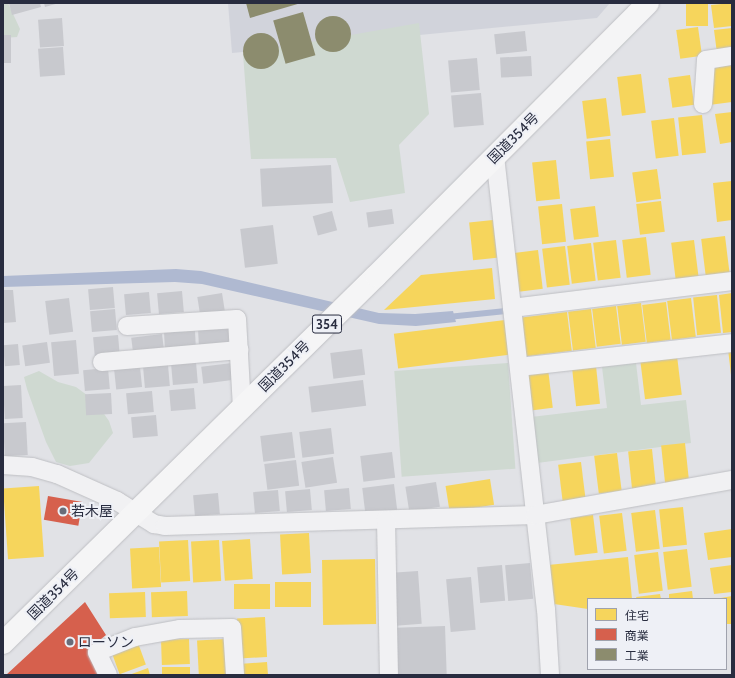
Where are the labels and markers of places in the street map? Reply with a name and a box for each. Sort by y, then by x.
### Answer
place label: 若木屋 [71,503,113,519]
marker: 若木屋 [58,506,68,516]
place label: ローソン [78,634,134,650]
marker: ローソン [65,637,75,647]

